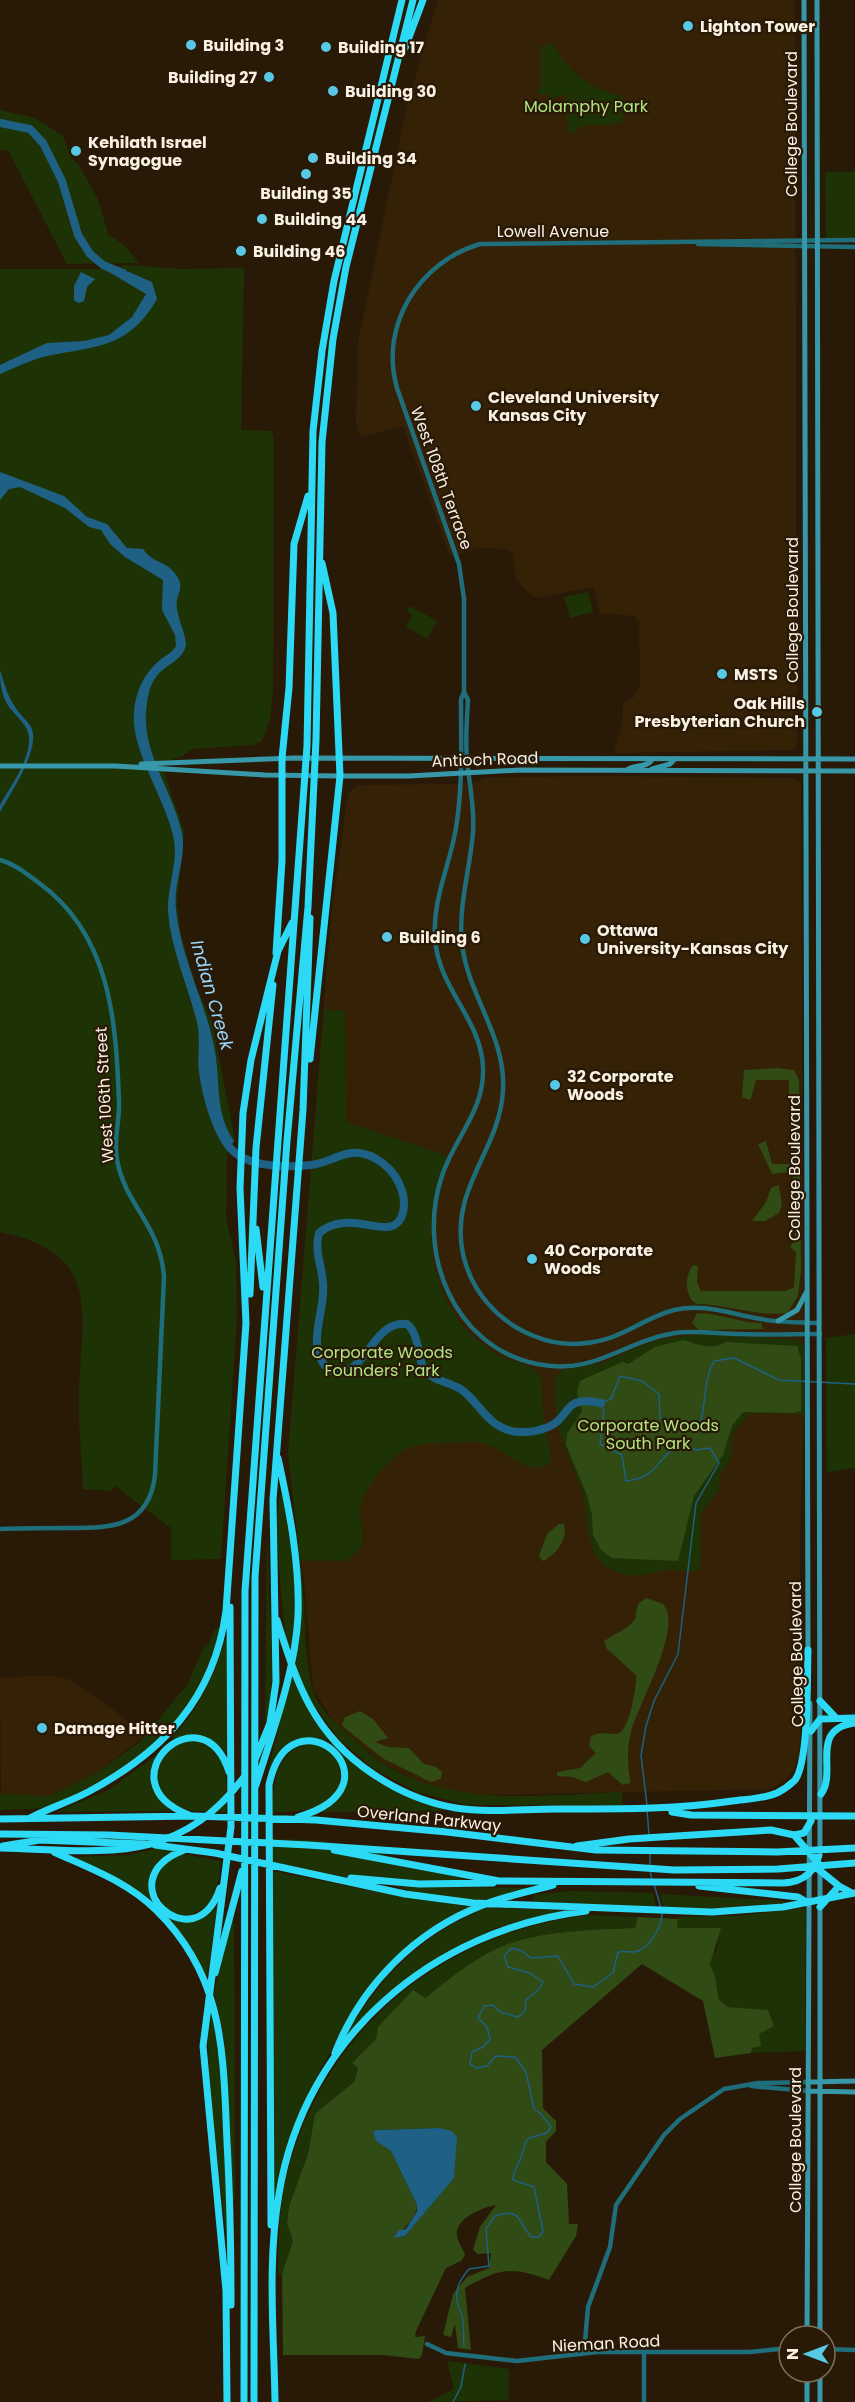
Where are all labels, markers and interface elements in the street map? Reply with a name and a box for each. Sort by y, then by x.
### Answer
place label: Lighton Tower [700,15,815,38]
marker: Lighton Tower [681,19,695,33]
place label: Building 3 [203,34,284,57]
place label: Building 17 [338,36,424,59]
marker: Building 3 [184,38,198,52]
marker: Building 17 [319,40,333,54]
street label: College Boulevard [780,51,803,197]
place label: Building 27 [168,66,257,89]
marker: Building 27 [262,70,276,84]
place label: Building 30 [345,80,437,103]
marker: Building 30 [326,84,340,98]
park label: Molamphy Park [524,95,649,118]
place label: Kehilath Israel Synagogue [88,131,207,172]
marker: Kehilath Israel Synagogue [69,144,83,158]
place label: Building 34 [325,147,417,170]
marker: Building 34 [306,151,320,165]
marker: Building 35 [299,167,313,181]
place label: Building 35 [260,182,352,205]
place label: Building 44 [274,208,367,231]
marker: Building 44 [255,212,269,226]
street label: Lowell Avenue [497,220,609,243]
place label: Building 46 [253,240,345,263]
marker: Building 46 [234,244,248,258]
place label: Cleveland University Kansas City [488,386,660,427]
marker: Cleveland University Kansas City [469,399,483,413]
street label: West 108th Terrace [405,404,478,553]
street label: College Boulevard [781,537,804,683]
place label: MSTS [734,663,778,686]
marker: MSTS [715,667,729,681]
place label: Oak Hills Presbyterian Church [634,692,805,733]
marker: Oak Hills Presbyterian Church [810,705,824,719]
street label: Antioch Road [431,746,539,773]
place label: Ottawa University-Kansas City [597,919,789,960]
place label: Building 6 [399,926,481,949]
marker: Building 6 [380,930,394,944]
marker: Ottawa University-Kansas City [578,932,592,946]
water label: Indian Creek [185,937,240,1054]
street label: West 106th Street [89,1026,120,1164]
place label: 32 Corporate Woods [567,1065,674,1106]
marker: 32 Corporate Woods [548,1078,562,1092]
street label: College Boulevard [783,1095,806,1241]
place label: 40 Corporate Woods [544,1239,653,1280]
marker: 40 Corporate Woods [525,1252,539,1266]
park label: Corporate Woods Founders' Park [311,1341,453,1382]
park label: Corporate Woods South Park [577,1414,719,1455]
street label: College Boulevard [784,1581,809,1727]
place label: Damage Hitter [54,1717,175,1740]
marker: Damage Hitter [35,1721,49,1735]
street label: Overland Parkway [356,1799,502,1838]
street label: College Boulevard [784,2067,807,2213]
north arrow [777,2324,837,2384]
street label: Nieman Road [551,2329,661,2358]
text: N [781,2348,804,2360]

